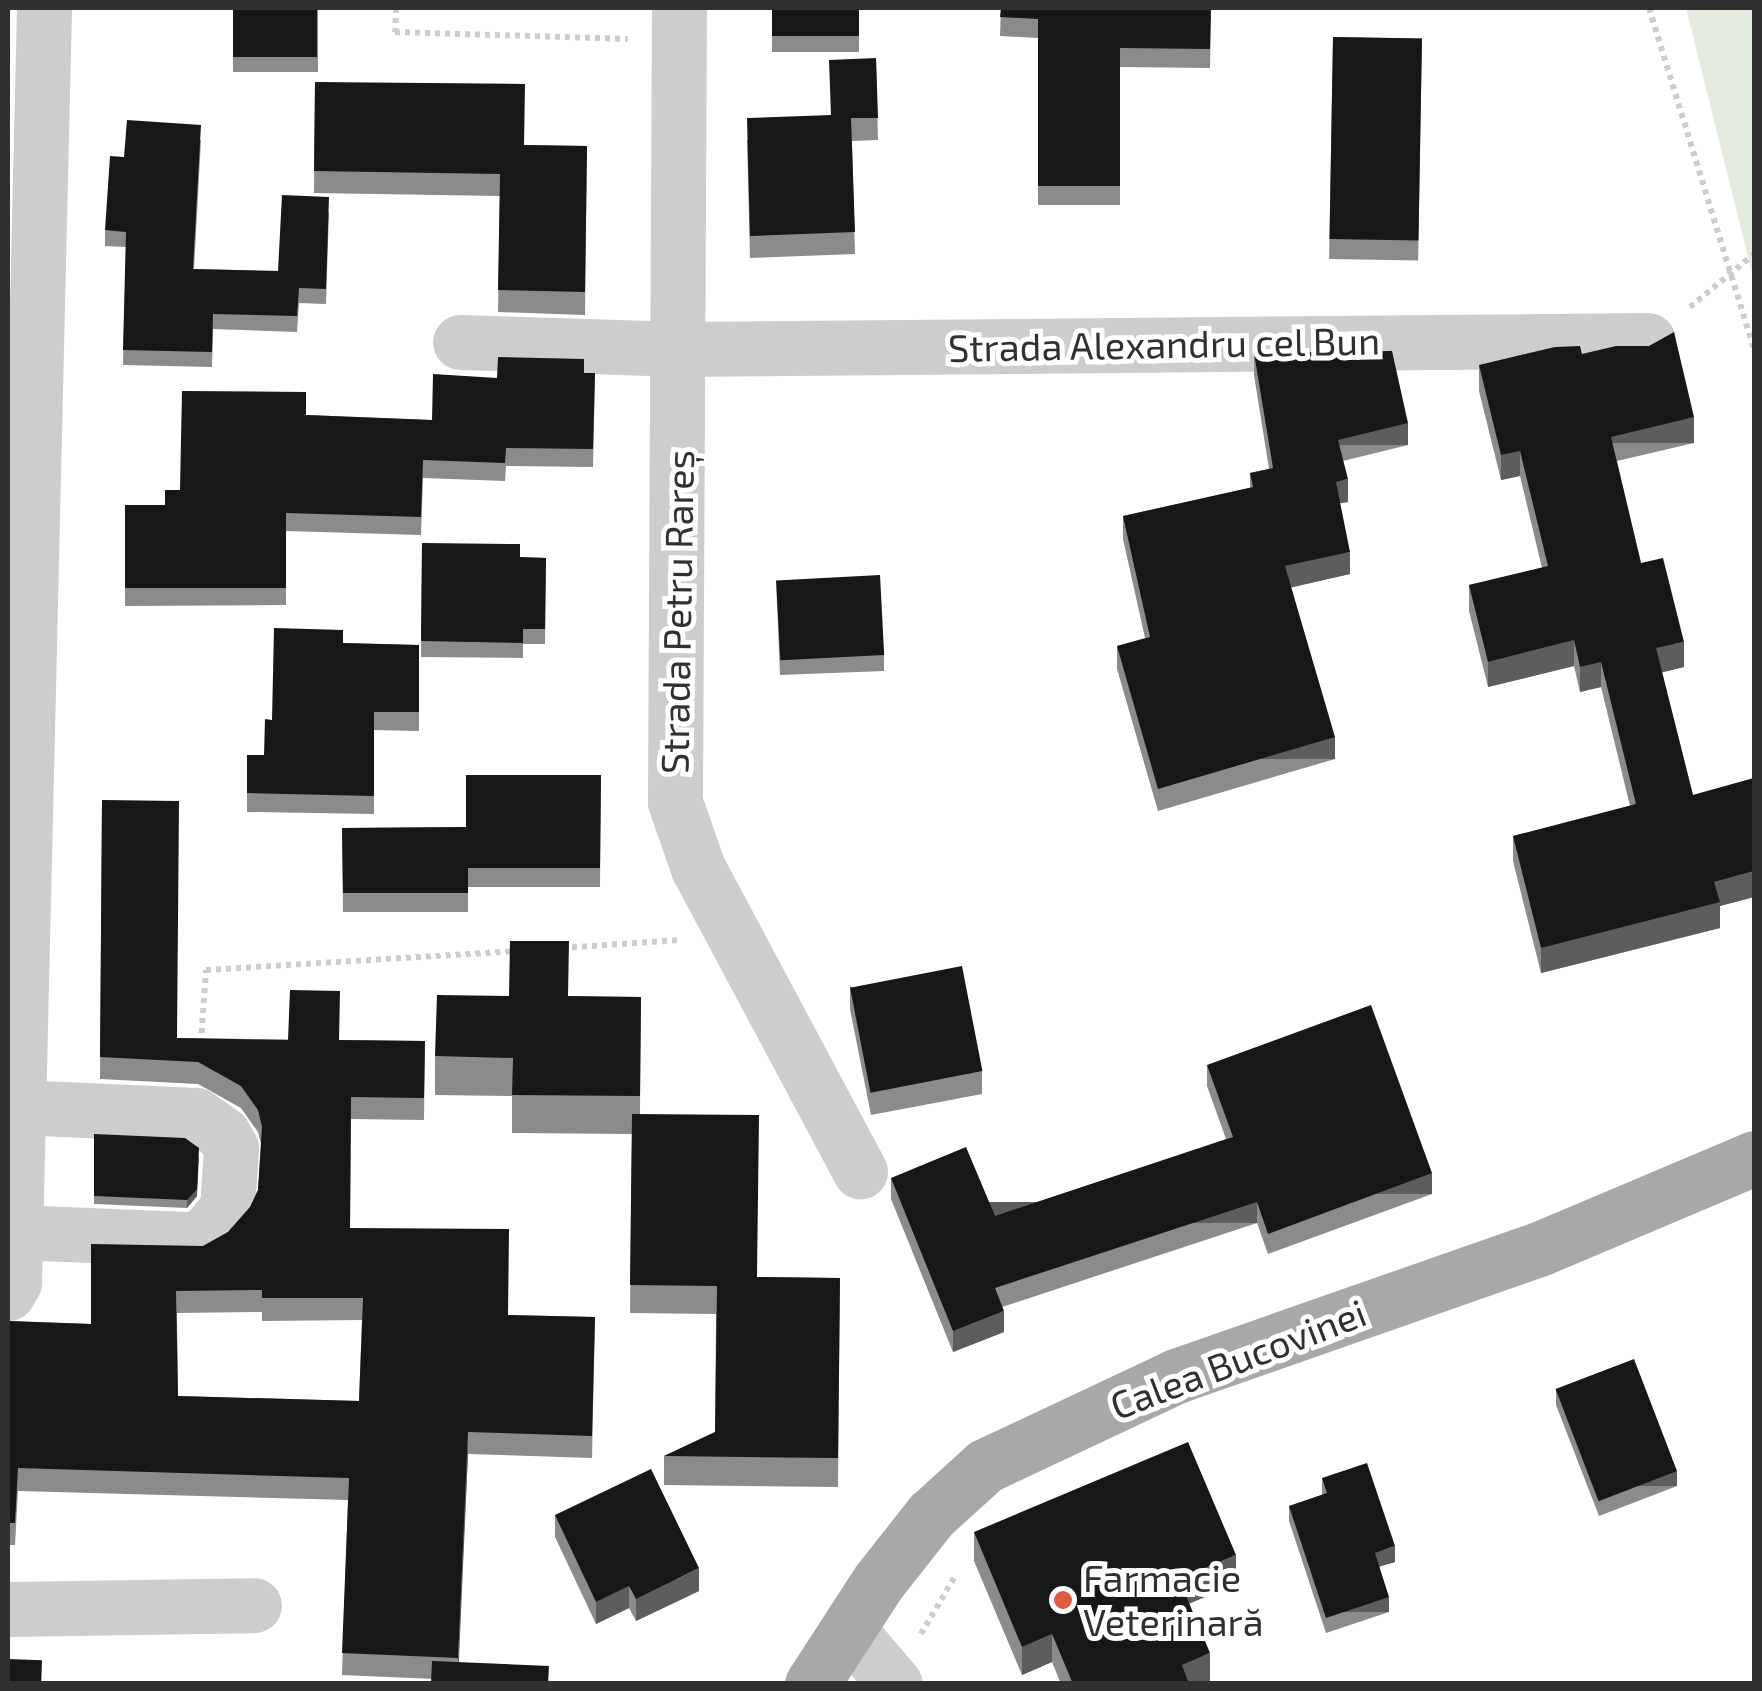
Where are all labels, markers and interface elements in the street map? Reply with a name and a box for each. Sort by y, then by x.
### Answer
street label: Strada Alexandru cel Bun [947,317,1381,371]
street label: Strada Petru Rareș [651,450,703,774]
street label: Calea Bucovinei [1104,1289,1372,1429]
place label: Farmacie Veterinară [1083,1555,1264,1645]
marker: Farmacie Veterinară [1052,1589,1074,1611]

